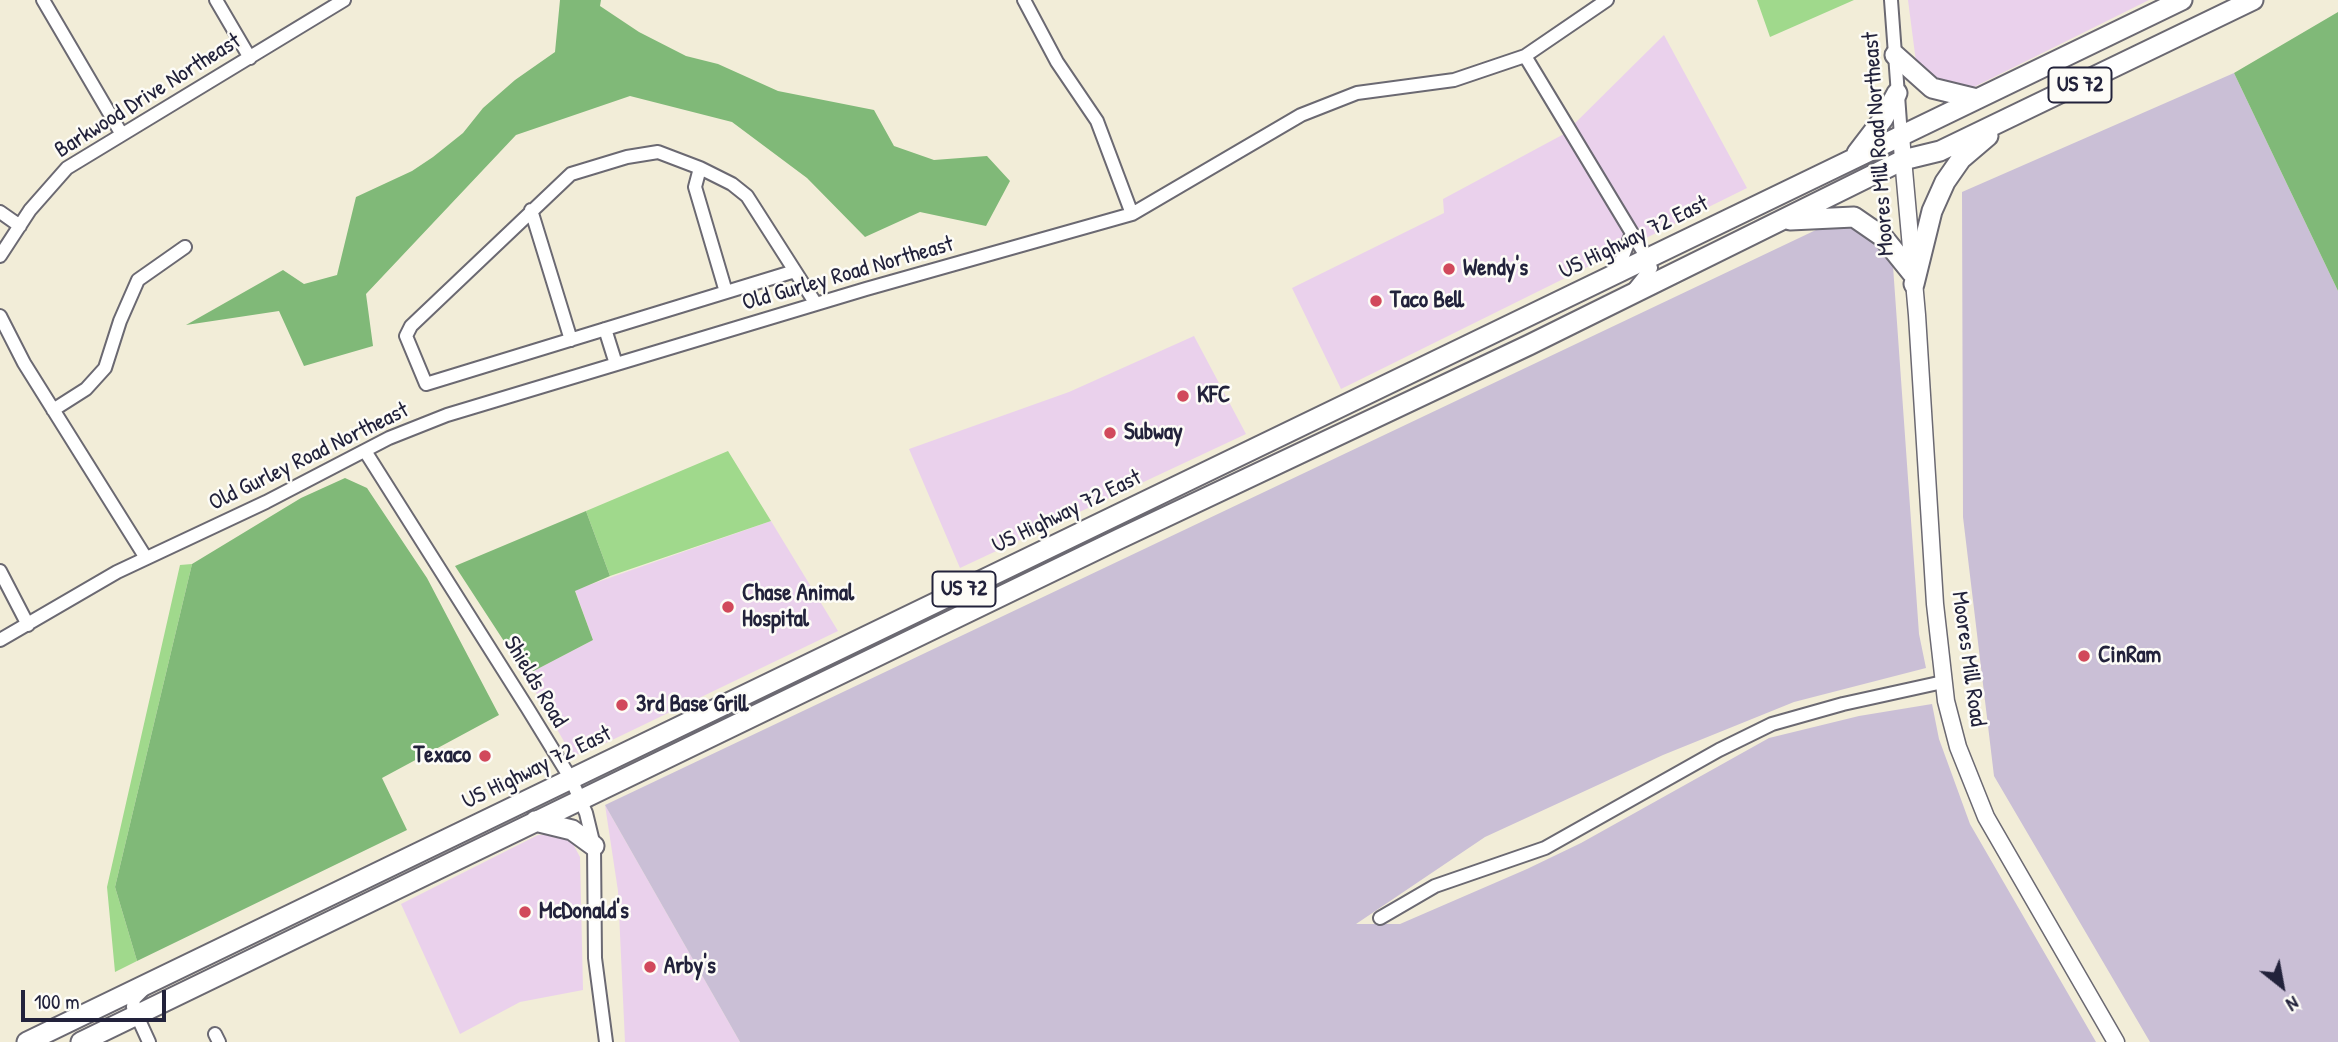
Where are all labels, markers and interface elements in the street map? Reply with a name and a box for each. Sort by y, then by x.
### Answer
street label: Barkwood Drive Northeast [50,28,246,164]
street label: Moores Mill Road Northeast [1857,31,1901,257]
road number: US 72 [2048,68,2112,102]
street label: US Highway 72 East [1555,190,1713,286]
street label: Old Gurley Road Northeast [739,231,957,317]
place label: Wendy's [1463,255,1528,283]
marker: Wendy's [1441,261,1457,277]
place label: Taco Bell [1390,287,1464,315]
marker: Taco Bell [1368,293,1384,309]
place label: KFC [1197,382,1230,410]
marker: KFC [1175,388,1191,404]
street label: Old Gurley Road Northeast [205,397,413,517]
place label: Subway [1124,419,1183,447]
marker: Subway [1102,425,1118,441]
street label: US Highway 72 East [988,464,1146,560]
road number: US 72 [932,572,996,606]
place label: Chase Animal Hospital [742,580,854,634]
street label: Moores Mill Road [1945,590,1991,728]
marker: Chase Animal Hospital [720,599,736,615]
street label: Shields Road [497,631,573,733]
place label: CinRam [2098,642,2161,670]
marker: CinRam [2076,648,2092,664]
place label: 3rd Base Grill [636,691,748,719]
marker: 3rd Base Grill [614,697,630,713]
street label: US Highway 72 East [458,720,616,816]
place label: Texaco [414,742,471,770]
marker: Texaco [477,748,493,764]
place label: McDonald's [539,898,629,926]
marker: McDonald's [517,904,533,920]
north arrow [2247,951,2317,1021]
place label: Arby's [664,953,716,981]
marker: Arby's [642,959,658,975]
scale bar [24,976,170,1020]
text: 100 m [34,987,80,1016]
text: N [2282,990,2304,1018]

